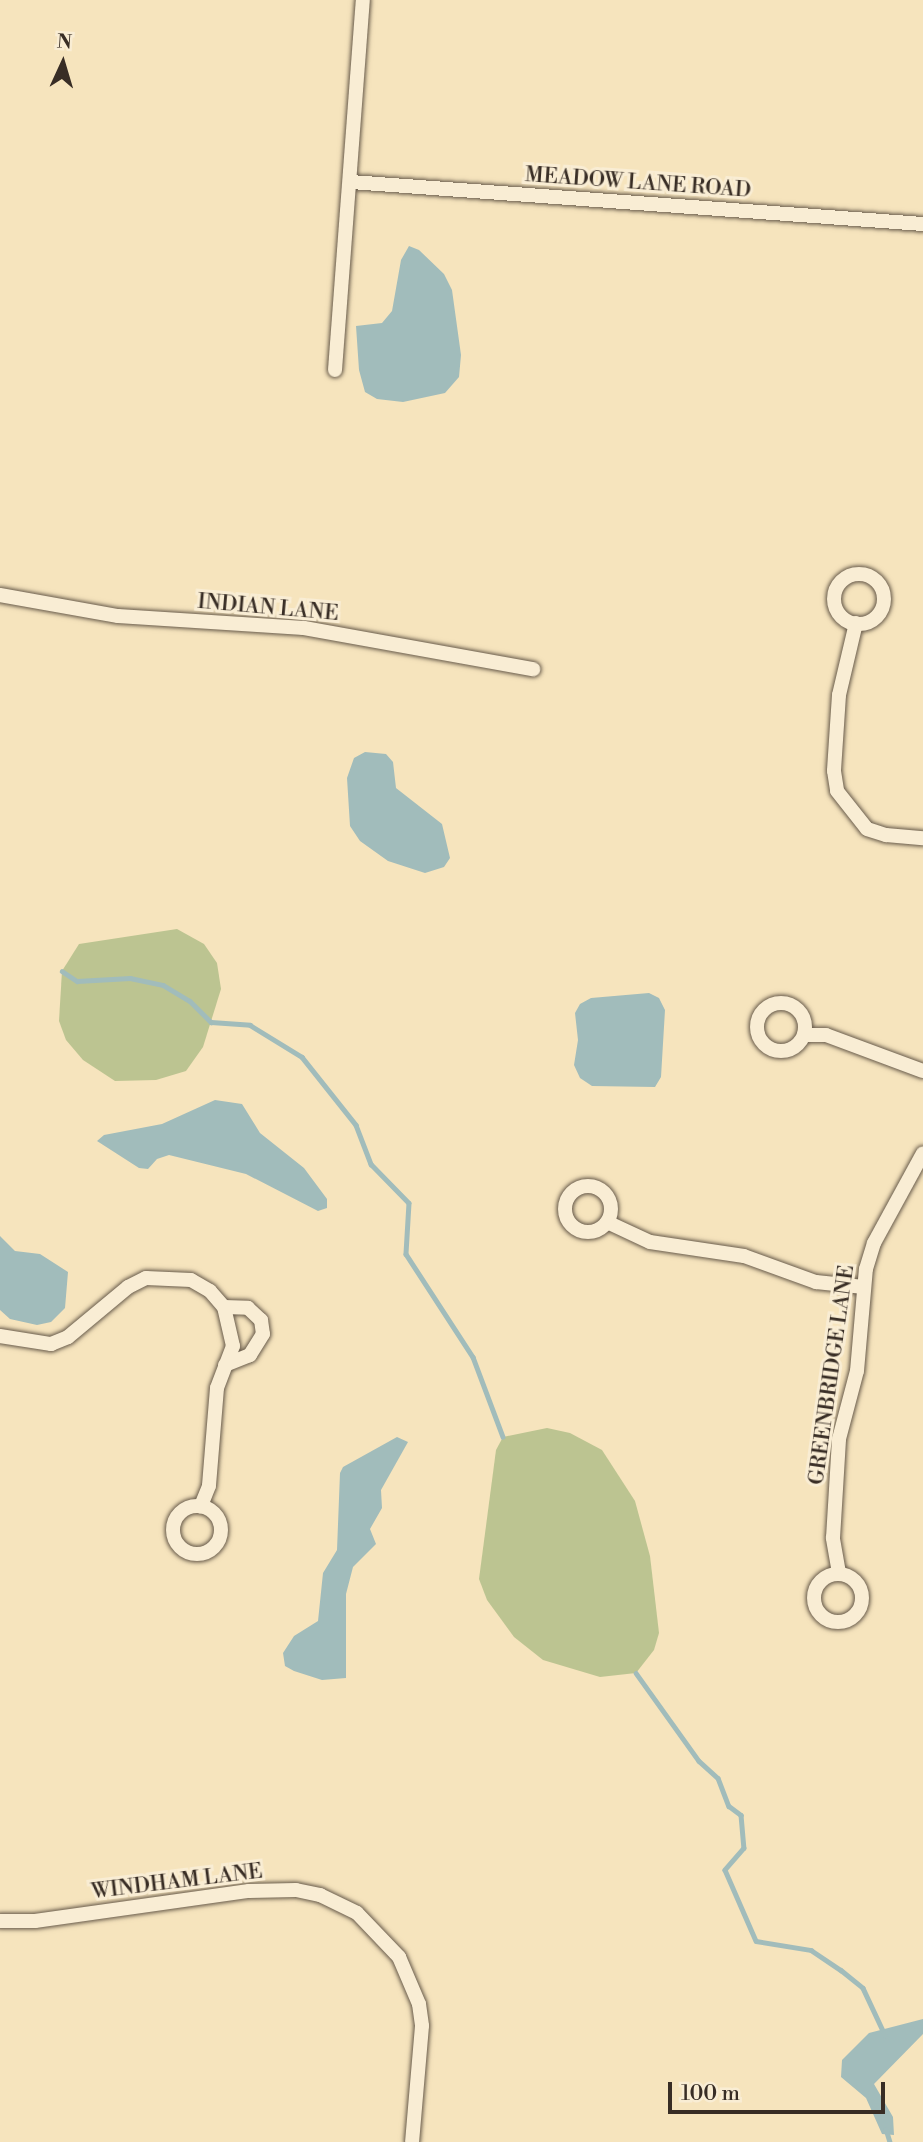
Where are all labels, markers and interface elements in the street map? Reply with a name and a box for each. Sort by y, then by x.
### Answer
north arrow [28,28,98,98]
text: N [56,30,73,55]
street label: MEADOW LANE ROAD [524,163,752,203]
street label: INDIAN LANE [196,589,340,627]
street label: GREENBRIDGE LANE [804,1263,860,1487]
street label: WINDHAM LANE [90,1859,264,1905]
scale bar [671,2068,888,2112]
text: 100 m [681,2081,740,2107]

